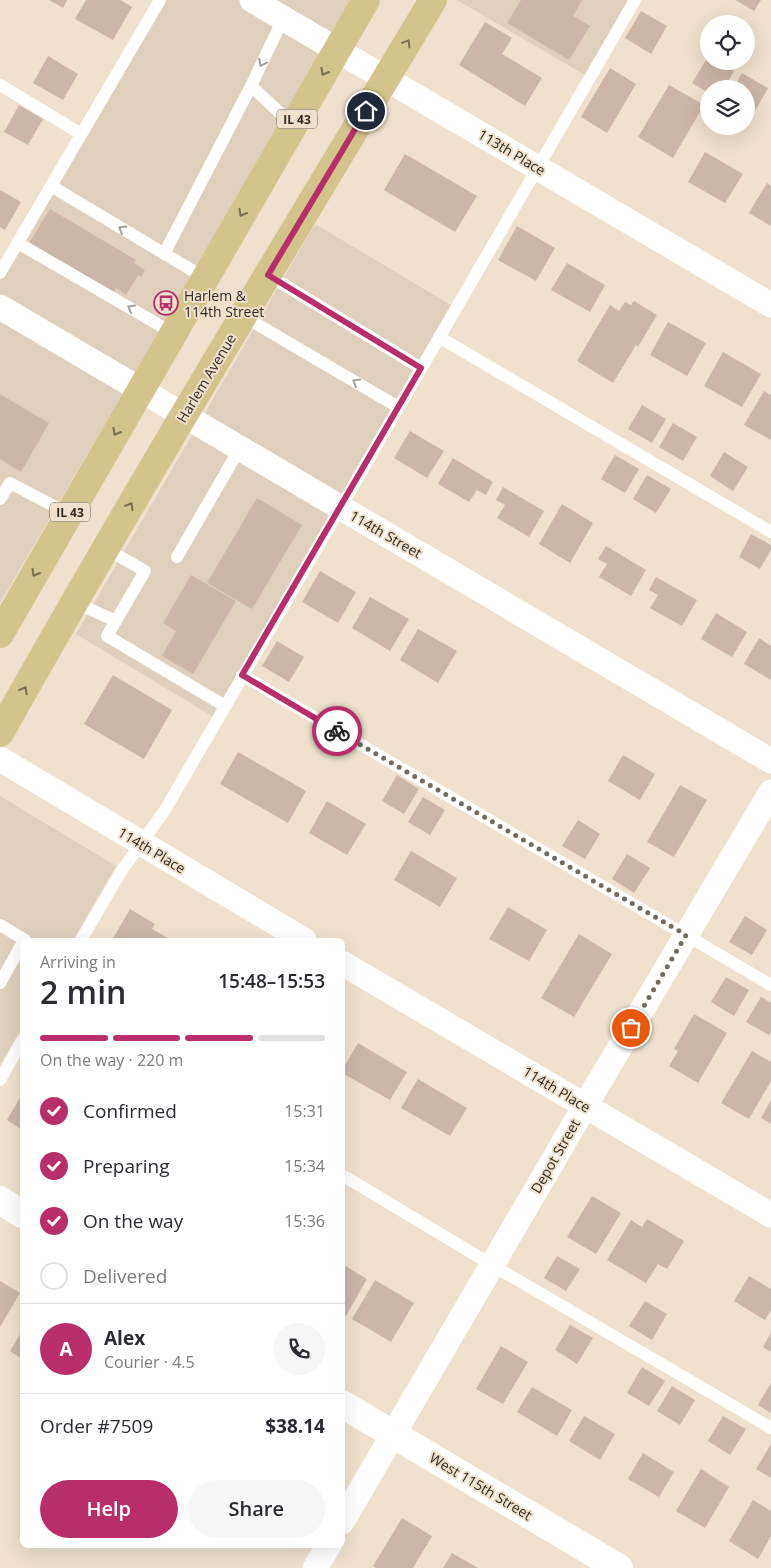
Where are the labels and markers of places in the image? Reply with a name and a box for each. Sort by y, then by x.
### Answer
pin [345,90,387,132]
place label: Harlem & 114th Street [184,286,264,321]
bus stop icon: Harlem & 114th Street [153,290,179,316]
pin [610,1007,652,1049]

